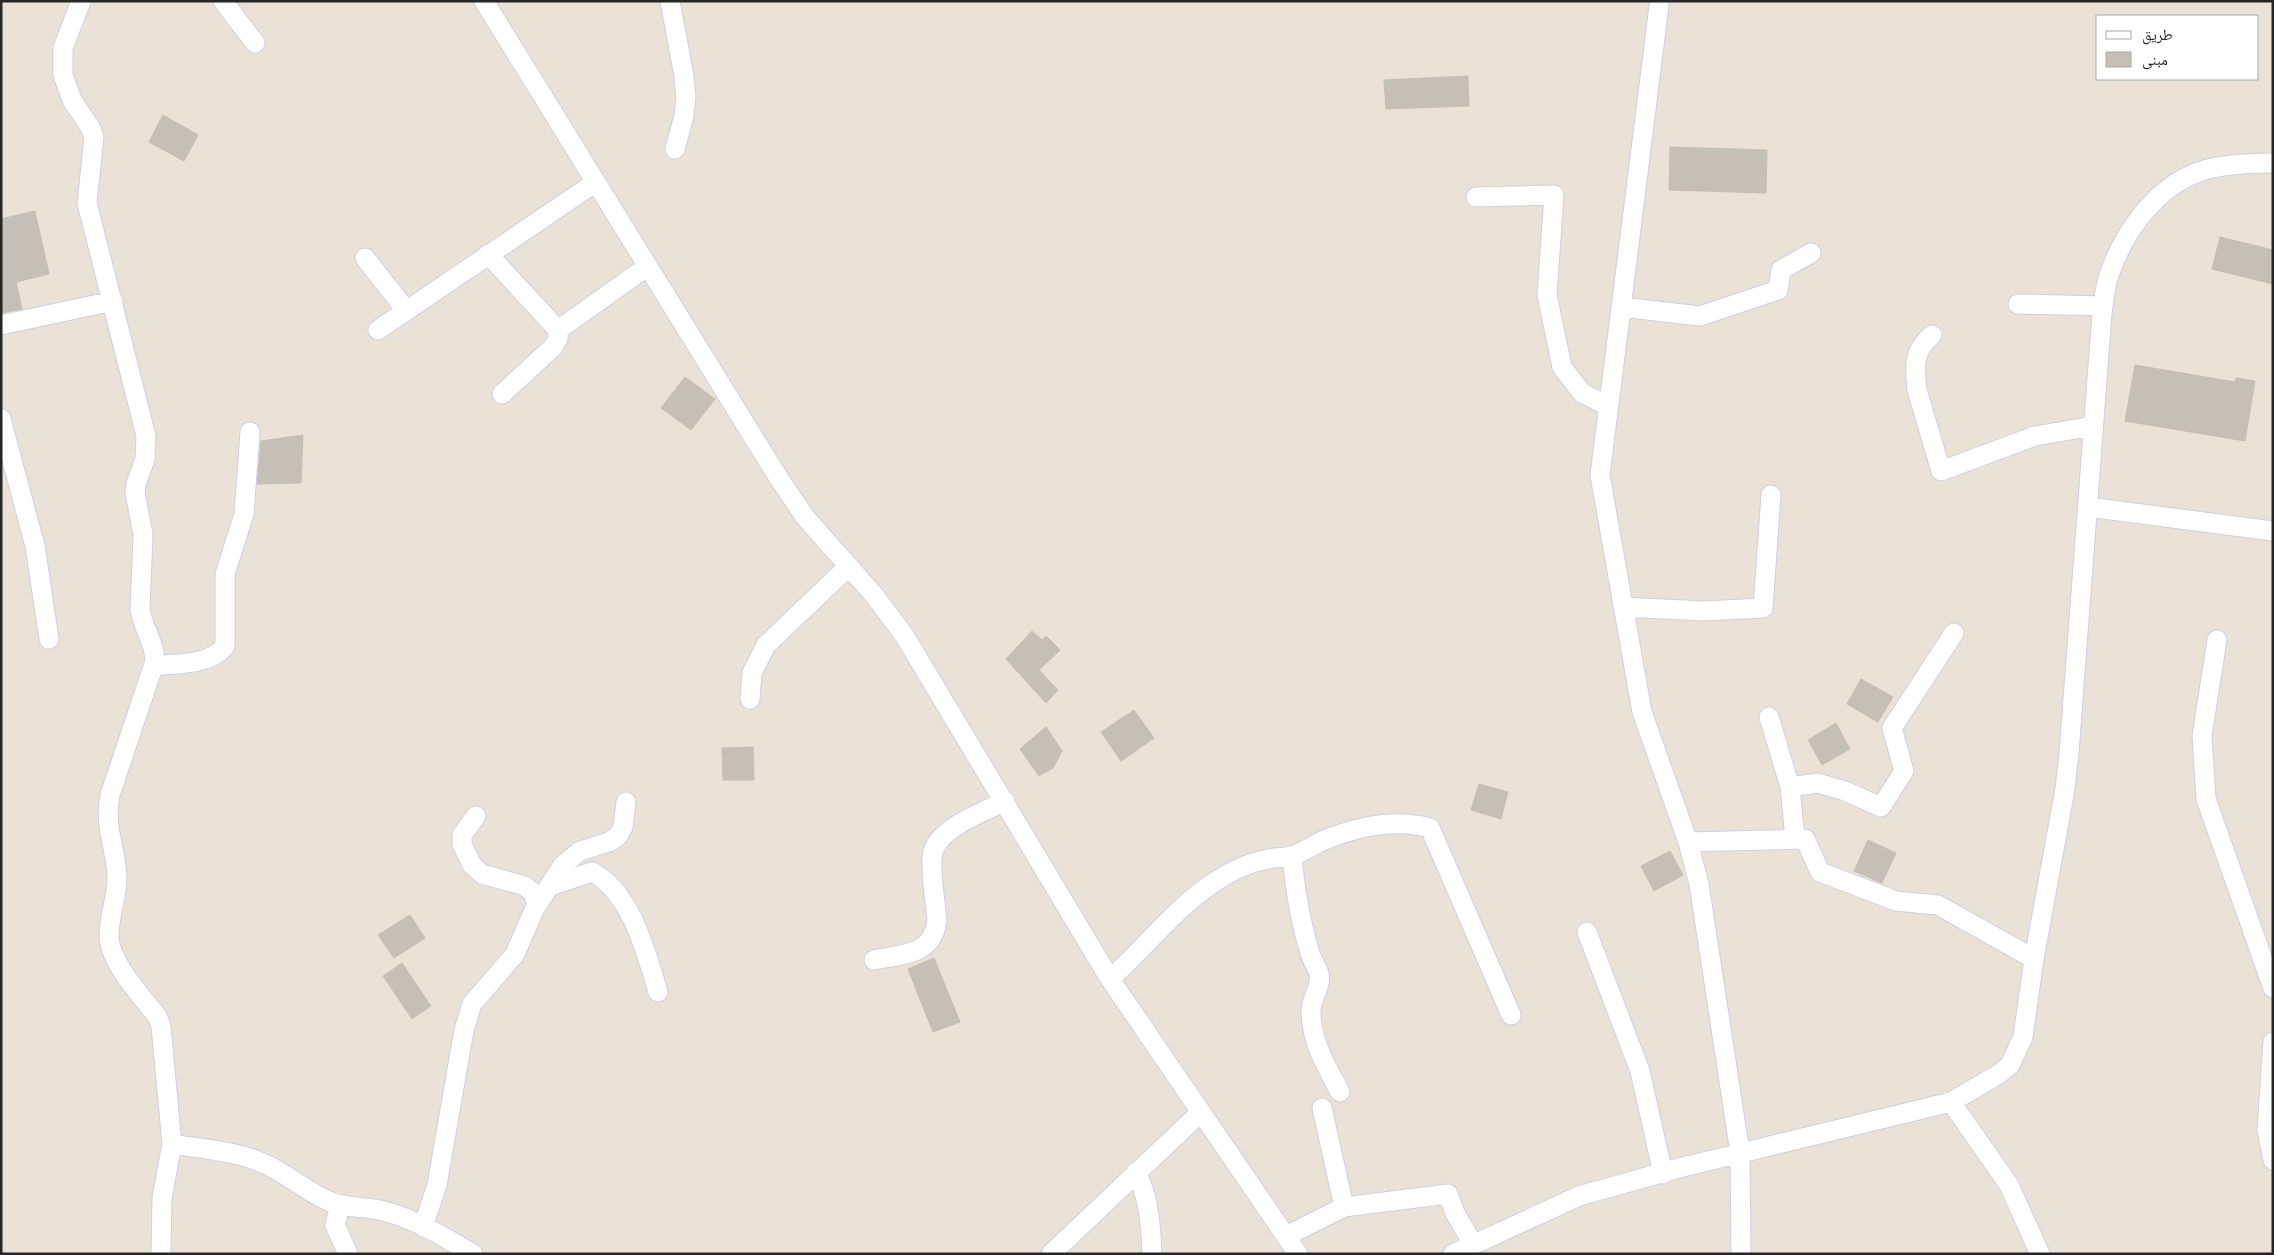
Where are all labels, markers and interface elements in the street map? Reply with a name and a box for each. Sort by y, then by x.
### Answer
legend [2096,15,2259,80]
text: طريق [2142,26,2173,45]
text: مبنى [2142,51,2168,70]

